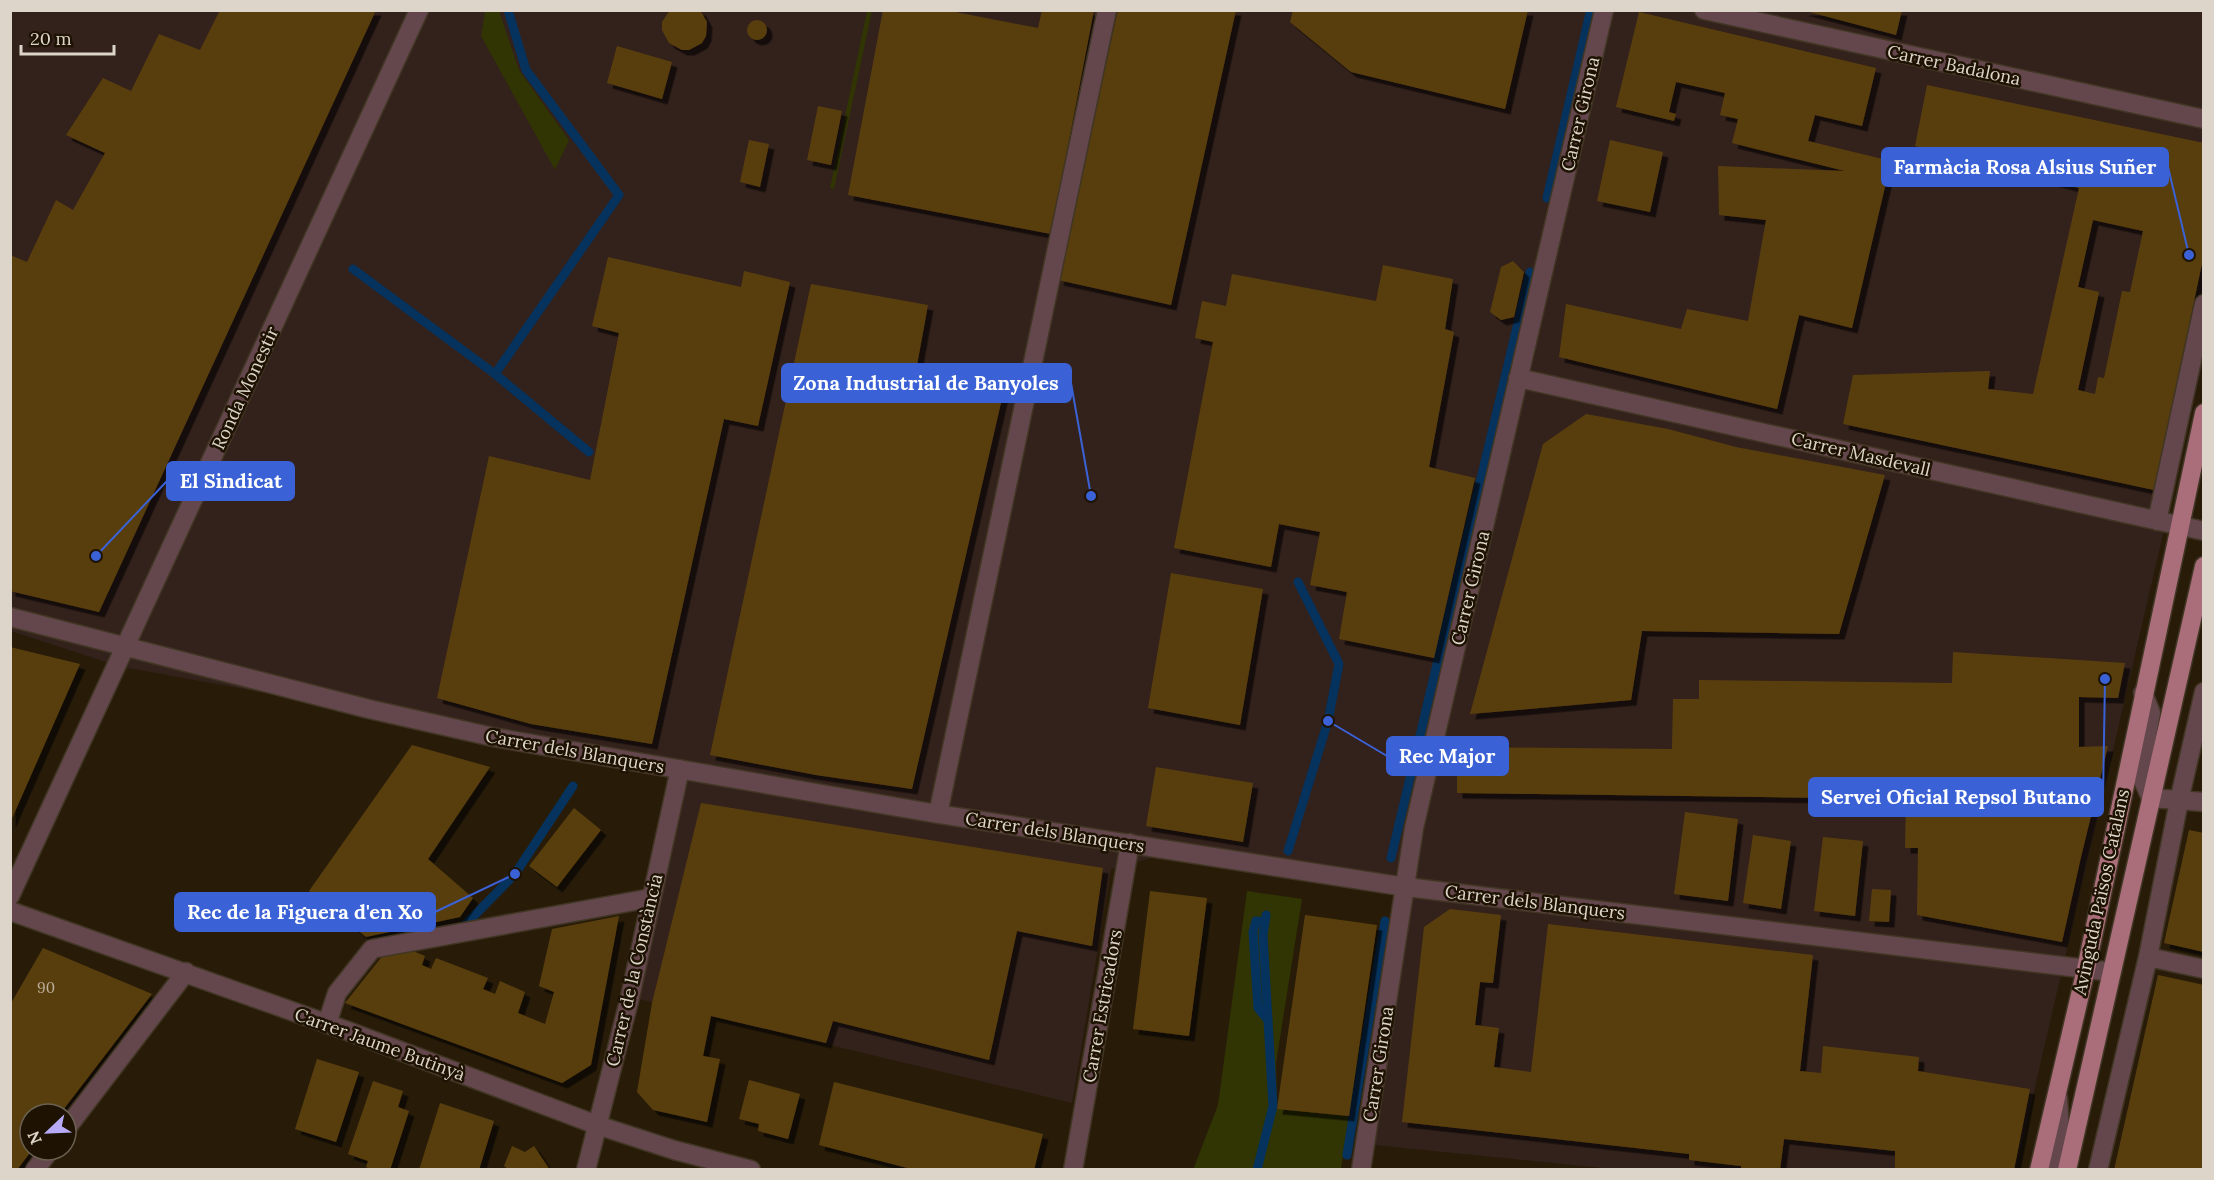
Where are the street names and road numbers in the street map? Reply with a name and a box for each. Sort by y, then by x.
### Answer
street label: Carrer Badalona [1885,40,2023,90]
street label: Carrer Girona [1556,55,1604,173]
street label: Ronda Monestir [206,323,284,453]
street label: Carrer Masdevall [1789,427,1933,481]
street label: Carrer Girona [1446,529,1494,647]
street label: Carrer dels Blanquers [484,724,666,778]
street label: Avinguda Països Catalans [2068,787,2134,998]
street label: Carrer dels Blanquers [964,806,1146,858]
street label: Carrer de la Constància [601,871,667,1069]
street label: Carrer dels Blanquers [1444,880,1626,924]
street label: Carrer Estricadors [1077,928,1127,1084]
street label: Carrer Jaume Butinyà [291,1002,469,1086]
street label: Carrer Girona [1358,1005,1398,1123]

